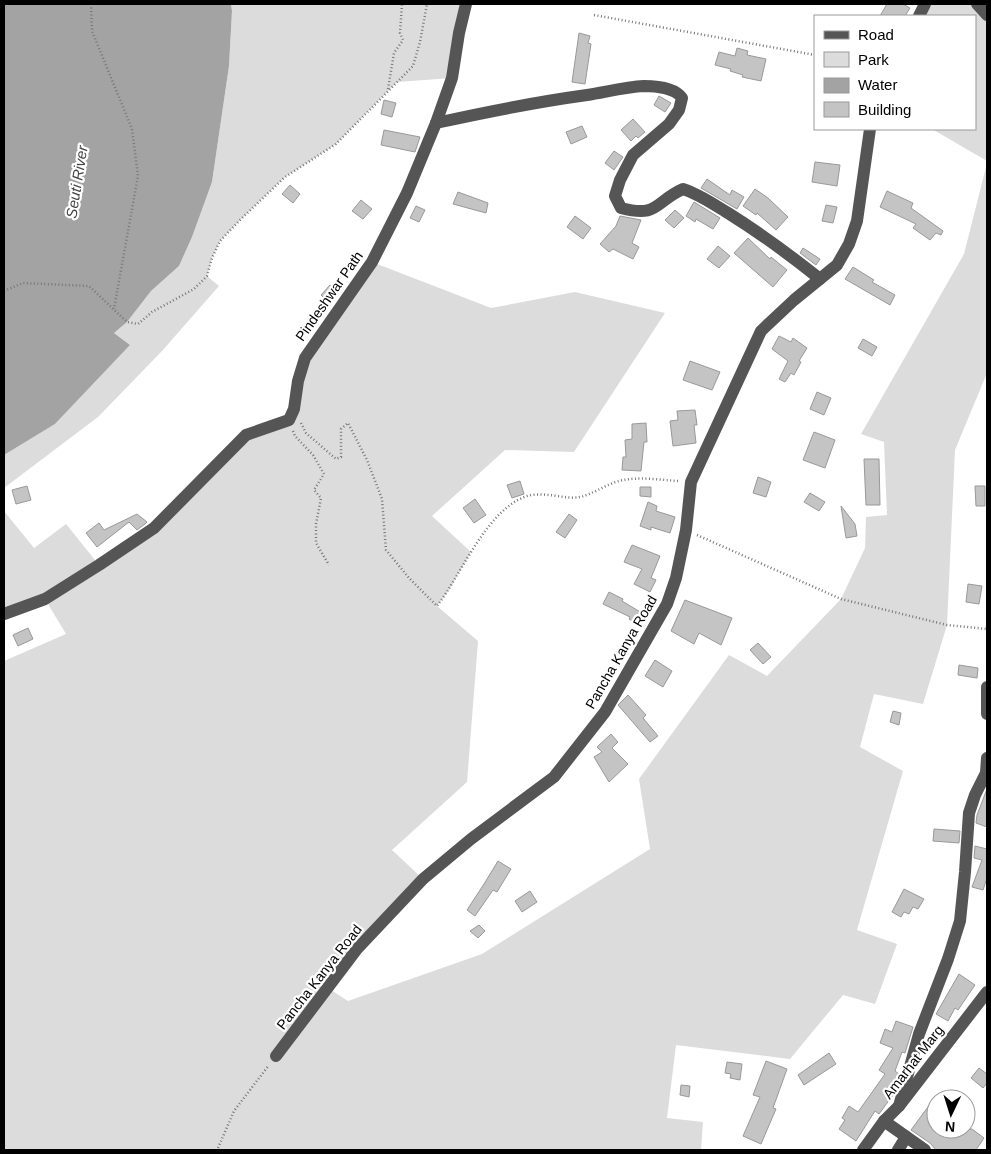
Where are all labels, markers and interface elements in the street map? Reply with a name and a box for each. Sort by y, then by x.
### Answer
legend [814,15,976,130]
text: Road [858,26,894,43]
text: Park [858,51,889,68]
text: Water [858,76,897,93]
text: Building [858,101,911,118]
water label: Seuti River [62,143,91,219]
street label: Pindeshwar Path [292,248,366,344]
street label: Pancha Kanya Road [582,592,660,712]
street label: Pancha Kanya Road [273,921,365,1033]
street label: Amarhat Marg [879,1022,947,1102]
north arrow [926,1089,976,1139]
text: N [944,1119,956,1135]

